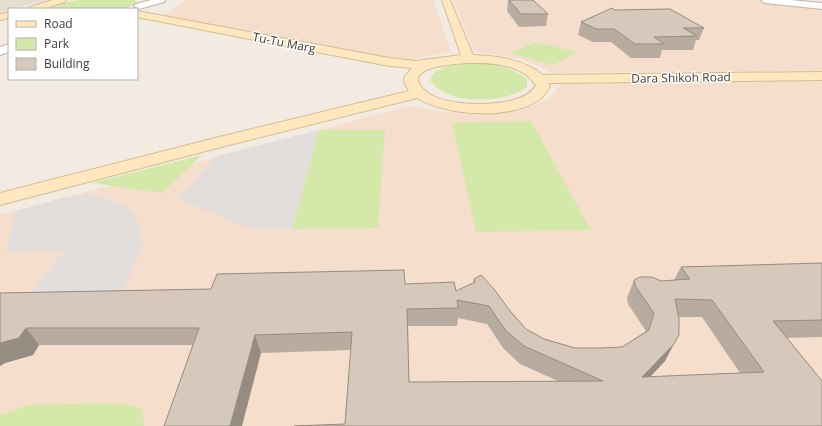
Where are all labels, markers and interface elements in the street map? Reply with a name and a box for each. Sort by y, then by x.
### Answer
legend [8,8,138,80]
text: Road [44,15,73,32]
street label: Tu-Tu Marg [251,28,318,57]
text: Park [44,35,70,52]
text: Building [44,55,90,72]
street label: Dara Shikoh Road [631,68,731,87]

